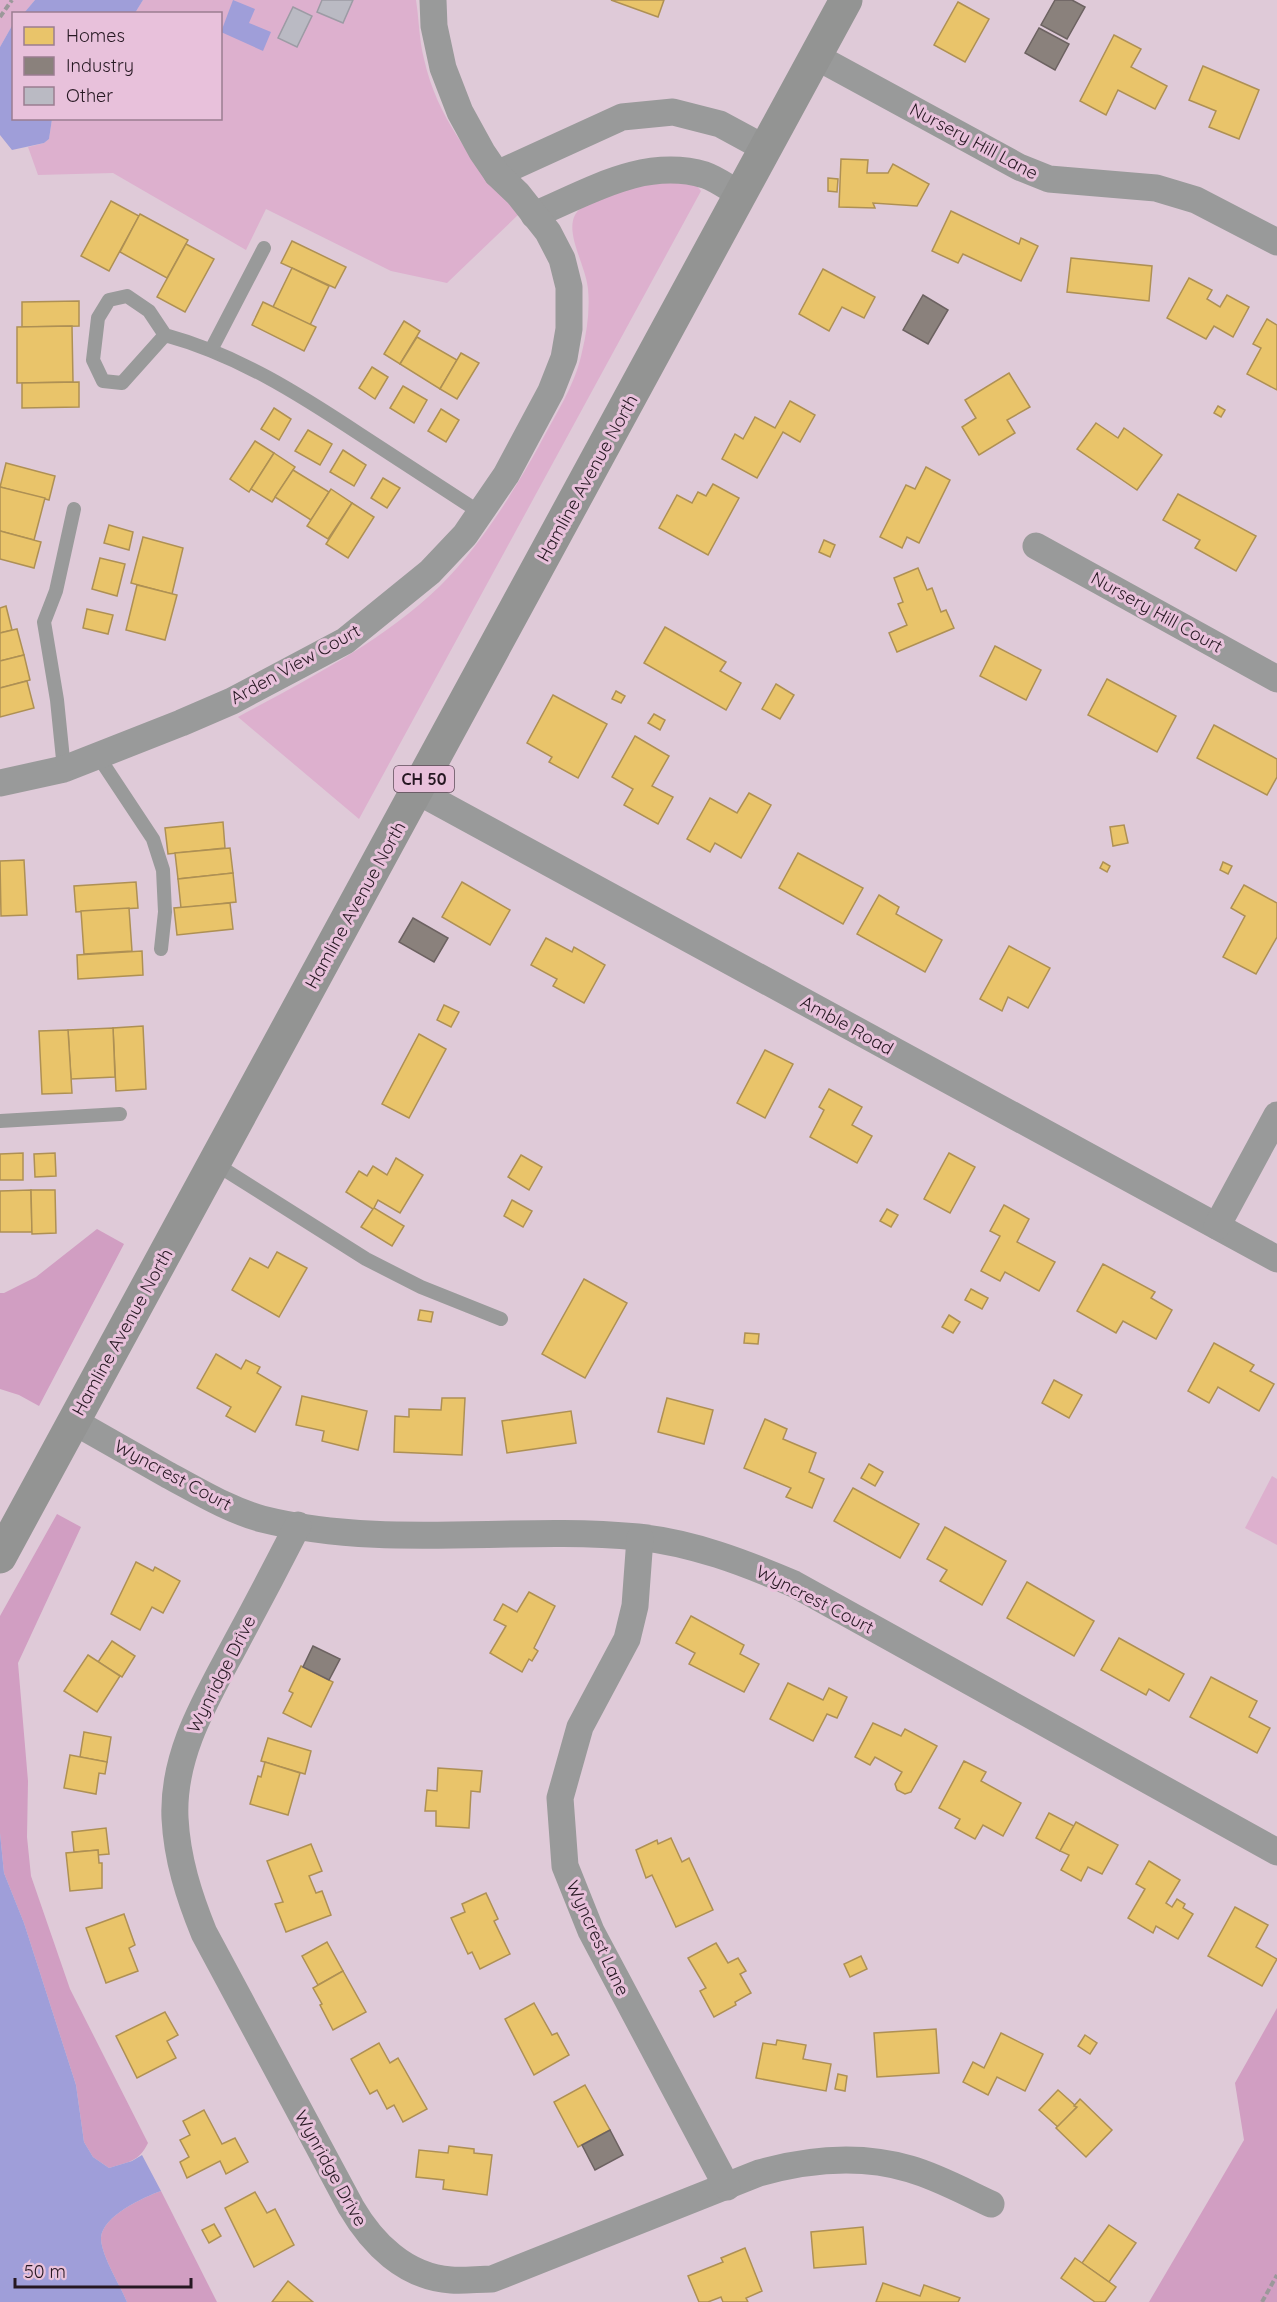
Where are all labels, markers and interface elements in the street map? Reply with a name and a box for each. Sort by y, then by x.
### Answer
legend [12,12,222,120]
text: Homes [66,24,125,47]
text: Industry [66,54,134,77]
text: Other [66,84,113,107]
street label: Nursery Hill Lane [906,98,1042,184]
street label: Hamline Avenue North [531,390,643,566]
street label: Nursery Hill Court [1087,566,1227,658]
street label: Arden View Court [226,619,364,709]
road number: CH 50 [394,766,454,792]
street label: Hamline Avenue North [299,817,411,993]
street label: Amble Road [797,990,897,1060]
street label: Hamline Avenue North [66,1244,178,1420]
street label: Wyncrest Court [110,1434,236,1516]
street label: Wyncrest Court [752,1559,878,1639]
street label: Wynridge Drive [181,1611,261,1737]
street label: Wyncrest Lane [561,1877,635,1999]
street label: Wynridge Drive [290,2106,372,2230]
scale bar [15,2251,190,2289]
text: 50 m [24,2260,66,2283]

